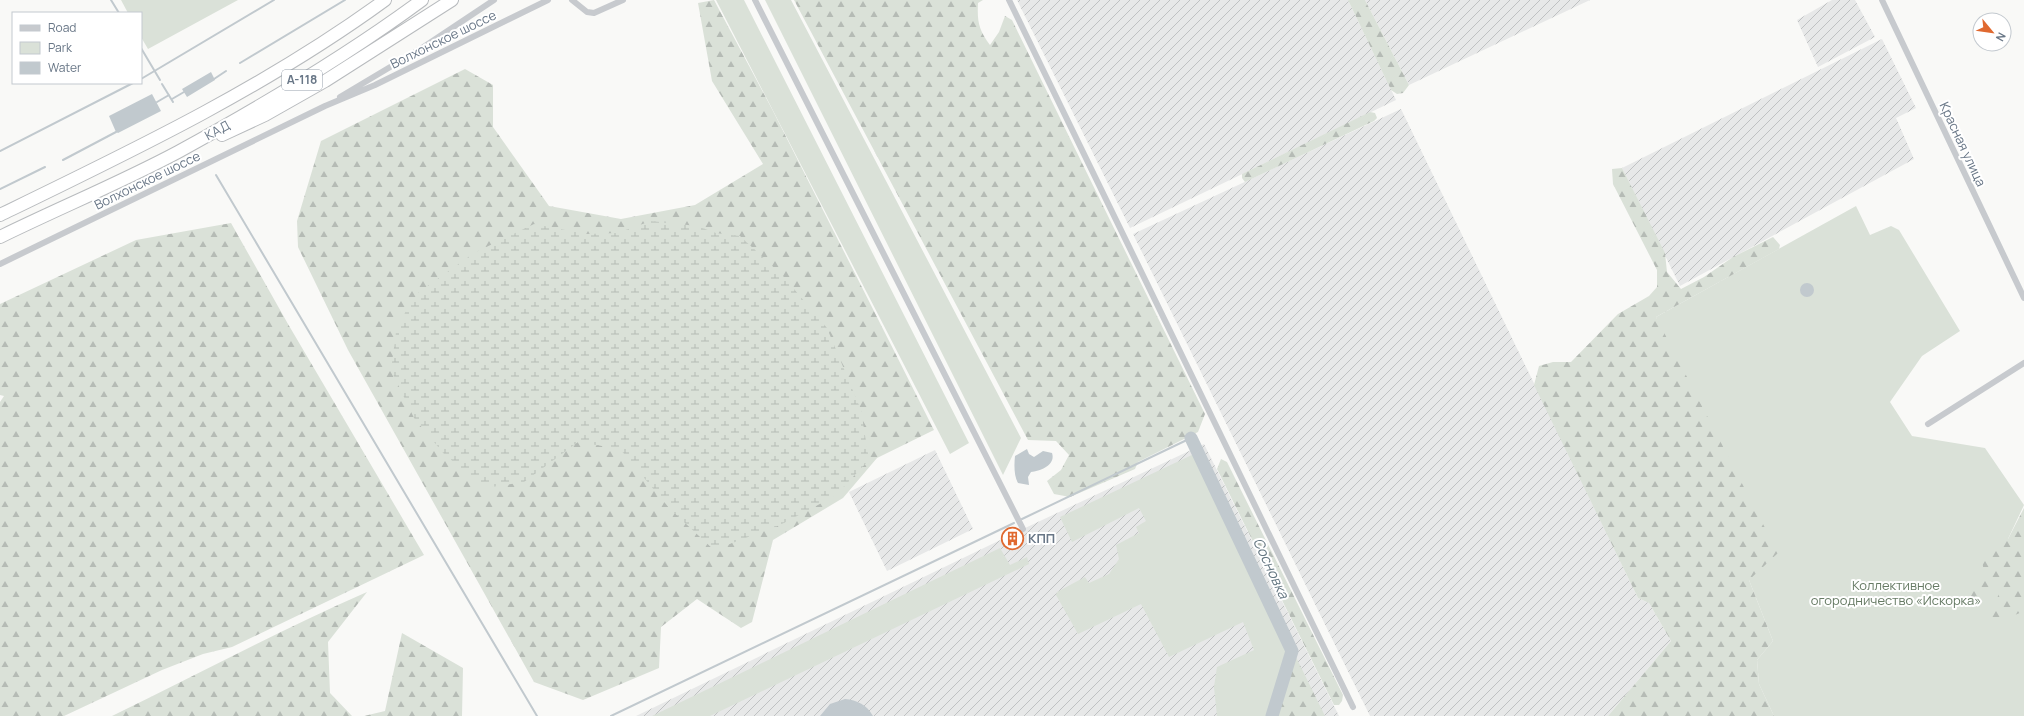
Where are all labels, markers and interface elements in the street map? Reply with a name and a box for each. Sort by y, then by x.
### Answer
street label: Волхонское шоссе [387,5,499,72]
legend [12,12,142,84]
north arrow [1972,12,2012,52]
text: Road [48,19,76,36]
text: N [1993,30,2010,44]
text: Park [48,39,73,56]
text: Water [48,59,82,76]
road number: А-118 [282,70,322,90]
street label: Красная улица [1936,99,1990,189]
street label: КАД [201,116,233,144]
street label: Волхонское шоссе [91,146,203,213]
building icon: КПП [1000,525,1026,551]
place label: КПП [1028,529,1055,547]
water label: Сосновка [1249,534,1294,602]
park label: Коллективное огородничество «Искорка» [1811,576,1981,609]

